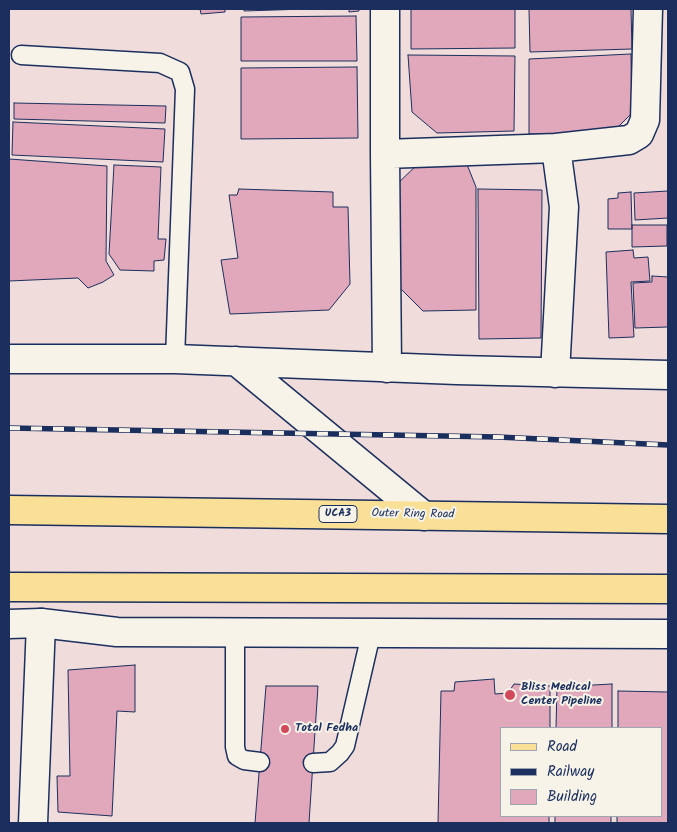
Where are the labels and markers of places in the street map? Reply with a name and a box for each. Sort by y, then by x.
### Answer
place label: Bliss Medical Center Pipeline [521,681,602,709]
marker: Bliss Medical Center Pipeline [503,688,517,702]
place label: Total Fedha [295,722,358,736]
marker: Total Fedha [279,723,291,735]

